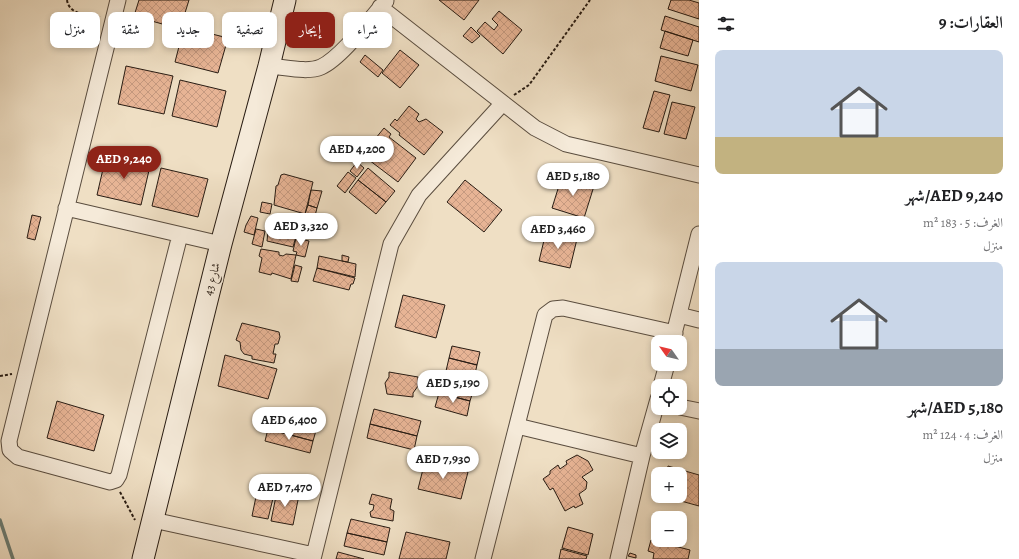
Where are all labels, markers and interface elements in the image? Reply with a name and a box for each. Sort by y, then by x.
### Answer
text: العقارات: 9 [939,11,1003,34]
chip: منزل [50,12,100,48]
chip: شقة [108,12,154,48]
chip: جديد [162,12,214,48]
chip: تصفية [222,12,277,48]
chip: إيجار [285,12,335,48]
chip: شراء [343,12,392,48]
icon: filters [715,13,737,35]
icon: home [823,76,895,148]
pin: AED 4,200 [311,136,403,170]
text: AED 4,200 [329,140,385,157]
pin: AED 9,240 [78,146,170,180]
text: AED 9,240 [96,150,152,167]
pin: AED 5,180 [527,163,619,197]
text: AED 5,180 [546,167,600,184]
text: AED 9,240/شهر [905,184,1003,207]
pin: AED 3,320 [255,213,347,247]
text: الغرف: 5 · 183 m² [923,214,1003,231]
pin: AED 3,460 [512,216,604,250]
text: AED 3,320 [274,217,328,234]
text: AED 3,460 [531,220,585,237]
text: منزل [983,237,1003,254]
street label: شارع 43 [200,261,227,298]
icon: home [823,288,895,360]
north arrow [651,335,687,371]
map controls [651,335,687,547]
pin: AED 5,190 [407,370,499,404]
text: AED 5,190 [426,374,480,391]
button: locate [651,379,687,415]
text: AED 5,180/شهر [908,396,1003,419]
pin: AED 6,400 [243,407,335,441]
text: AED 6,400 [261,411,317,428]
button: layers [651,423,687,459]
text: الغرف: 4 · 124 m² [922,426,1003,443]
pin: AED 7,930 [397,446,489,480]
text: منزل [983,449,1003,466]
text: AED 7,930 [416,450,470,467]
button: + [651,467,687,503]
pin: AED 7,470 [239,474,331,508]
text: AED 7,470 [258,478,312,495]
button: − [651,511,687,547]

